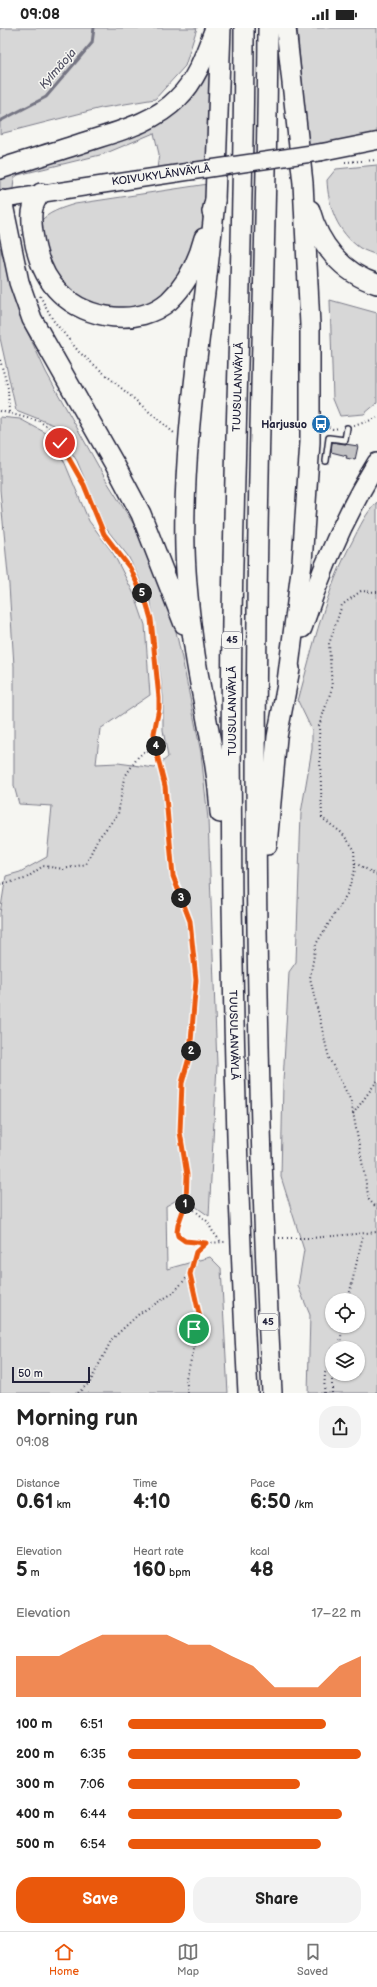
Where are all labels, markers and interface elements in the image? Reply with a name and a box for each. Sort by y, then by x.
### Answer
text: 09:08 [20,5,60,24]
water label: Kylmäoja [36,45,80,92]
street label: KOIVUKYLÄNVÄYLÄ [111,161,211,188]
street label: TUUSULANVÄYLÄ [229,342,246,432]
bus stop icon: Harjusuo [310,413,332,435]
place label: Harjusuo [261,418,307,431]
pin [43,426,77,460]
icon: check [49,432,71,454]
pin: 5 [132,583,152,603]
text: 5 [139,586,145,599]
road number: 45 [222,632,242,648]
street label: TUUSULANVÄYLÄ [225,666,239,756]
pin: 4 [146,736,166,756]
text: 4 [153,739,159,752]
pin: 3 [171,888,191,908]
text: 3 [178,891,184,904]
street label: TUUSULANVÄYLÄ [227,990,243,1080]
pin: 2 [181,1041,201,1061]
text: 2 [188,1044,194,1057]
pin: 1 [175,1194,195,1214]
text: 1 [183,1197,187,1210]
map controls [325,1293,365,1381]
button: locate [325,1293,365,1333]
pin [177,1312,211,1346]
road number: 45 [258,1314,278,1330]
icon: arrive [183,1318,205,1340]
button: layers [325,1341,365,1381]
scale bar [12,1365,90,1384]
text: 50 m [18,1367,43,1380]
text: Morning run [16,1405,138,1432]
button: share [319,1406,361,1448]
text: 09:08 [16,1434,49,1450]
text: Distance [16,1477,60,1490]
text: Time [133,1477,157,1490]
text: Pace [250,1477,275,1490]
text: 0.61 [16,1490,53,1514]
text: 4:10 [133,1490,170,1514]
text: 6:50 [250,1490,291,1514]
text: km [53,1498,71,1511]
text: /km [291,1498,313,1511]
text: Elevation [16,1545,62,1558]
text: Heart rate [133,1545,184,1558]
text: kcal [250,1545,270,1558]
text: 5 [16,1558,28,1582]
text: 160 [133,1558,166,1582]
text: 48 [250,1558,274,1582]
text: m [28,1566,40,1579]
text: bpm [166,1566,191,1579]
text: Elevation [16,1605,70,1621]
text: 17–22 m [311,1605,361,1621]
text: 100 m [16,1716,52,1732]
text: 6:51 [80,1716,103,1732]
text: 200 m [16,1746,54,1762]
text: 6:35 [80,1746,106,1762]
text: 300 m [16,1776,54,1792]
text: 7:06 [80,1776,105,1792]
text: 400 m [16,1806,54,1822]
text: 6:44 [80,1806,106,1822]
text: 500 m [16,1836,54,1852]
text: 6:54 [80,1836,106,1852]
button: Save [16,1877,185,1923]
button: Share [193,1877,361,1923]
tab: Home [49,1941,79,1978]
tab: Map [177,1941,199,1978]
tab: Saved [297,1941,328,1978]

